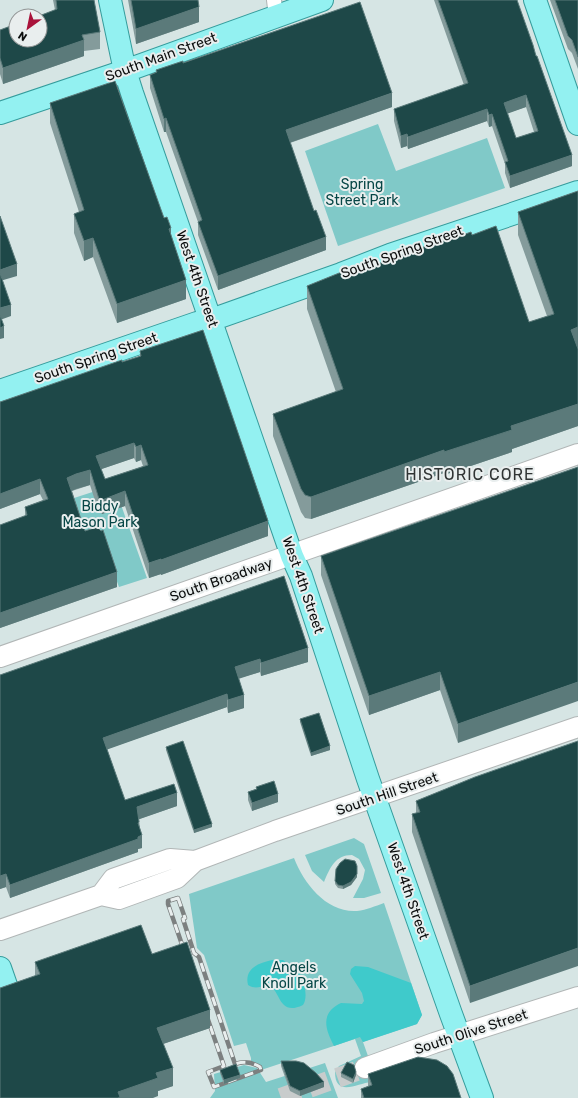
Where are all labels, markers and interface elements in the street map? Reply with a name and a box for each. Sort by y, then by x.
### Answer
north arrow [8,8,48,48]
text: N [16,28,30,44]
street label: South Main Street [103,29,219,85]
park label: Spring Street Park [325,176,399,209]
street label: South Spring Street [338,222,466,282]
street label: West 4th Street [172,228,222,330]
street label: South Spring Street [32,329,160,387]
district label: HISTORIC CORE [405,465,535,484]
park label: Biddy Mason Park [62,498,138,531]
street label: West 4th Street [278,534,328,636]
street label: South Broadway [167,554,275,606]
street label: South Hill Street [334,768,441,819]
street label: West 4th Street [383,840,433,942]
park label: Angels Knoll Park [262,959,327,992]
street label: South Olive Street [412,1006,530,1058]

